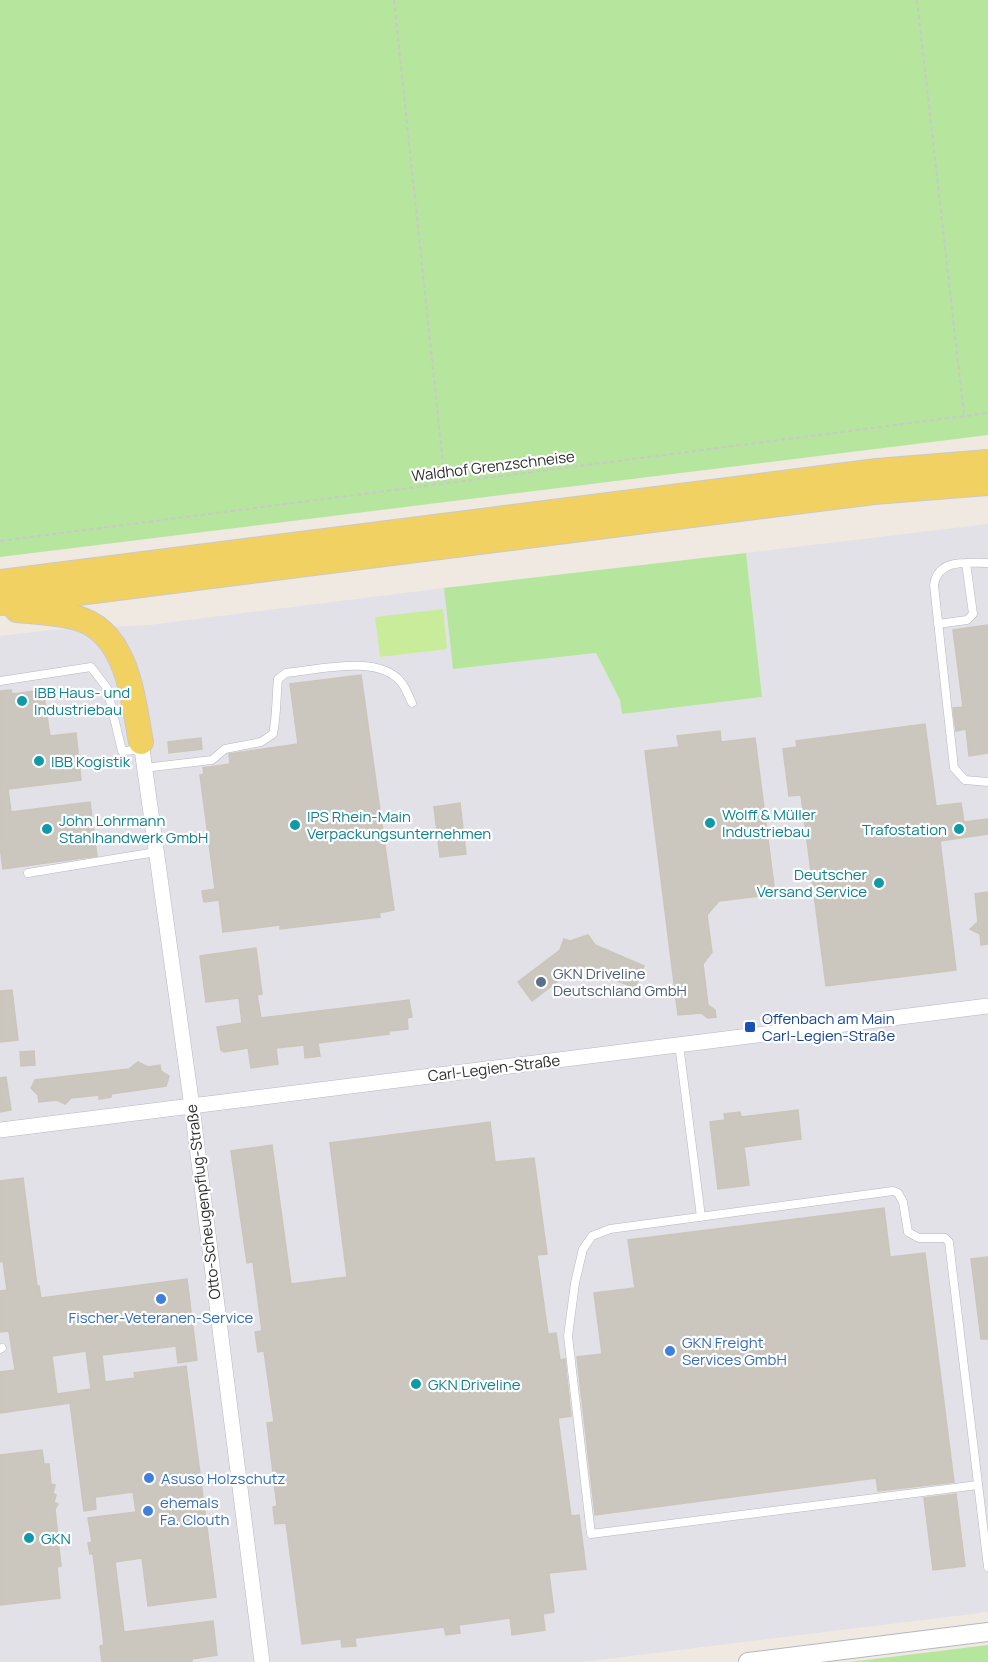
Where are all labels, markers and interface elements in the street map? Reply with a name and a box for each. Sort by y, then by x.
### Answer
street label: Waldhof Grenzschneise [410,446,576,486]
place label: IBB Haus- und Industriebau [34,682,130,720]
marker: IBB Haus- und Industriebau [15,694,29,708]
place label: IBB Kogistik [51,751,131,772]
marker: IBB Kogistik [32,754,46,768]
place label: Wolff & Müller Industriebau [722,804,817,842]
place label: IPS Rhein-Main Verpackungsunternehmen [307,806,491,844]
place label: John Lohrmann Stahlhandwerk GmbH [59,810,208,848]
marker: Wolff & Müller Industriebau [703,816,717,830]
marker: IPS Rhein-Main Verpackungsunternehmen [288,818,302,832]
place label: Trafostation [862,819,947,840]
marker: John Lohrmann Stahlhandwerk GmbH [40,822,54,836]
marker: Trafostation [952,822,966,836]
place label: Deutscher Versand Service [757,864,868,902]
marker: Deutscher Versand Service [872,876,886,890]
place label: GKN Driveline Deutschland GmbH [553,963,687,1001]
marker: GKN Driveline Deutschland GmbH [534,975,548,989]
place label: Offenbach am Main Carl-Legien-Straße [762,1008,896,1046]
marker: Offenbach am Main Carl-Legien-Straße [743,1020,757,1034]
street label: Carl-Legien-Straße [427,1049,562,1087]
street label: Otto-Scheugenpflug-Straße [181,1103,225,1301]
marker: Fischer-Veteranen-Service [154,1292,168,1306]
place label: Fischer-Veteranen-Service [69,1307,254,1328]
place label: GKN Freight Services GmbH [682,1332,787,1370]
marker: GKN Freight Services GmbH [663,1344,677,1358]
place label: GKN Driveline [428,1374,521,1395]
marker: GKN Driveline [409,1377,423,1391]
place label: Asuso Holzschutz [161,1468,286,1489]
marker: Asuso Holzschutz [142,1471,156,1485]
place label: ehemals Fa. Clouth [160,1492,229,1530]
marker: ehemals Fa. Clouth [141,1504,155,1518]
place label: GKN [41,1528,71,1549]
marker: GKN [22,1531,36,1545]

